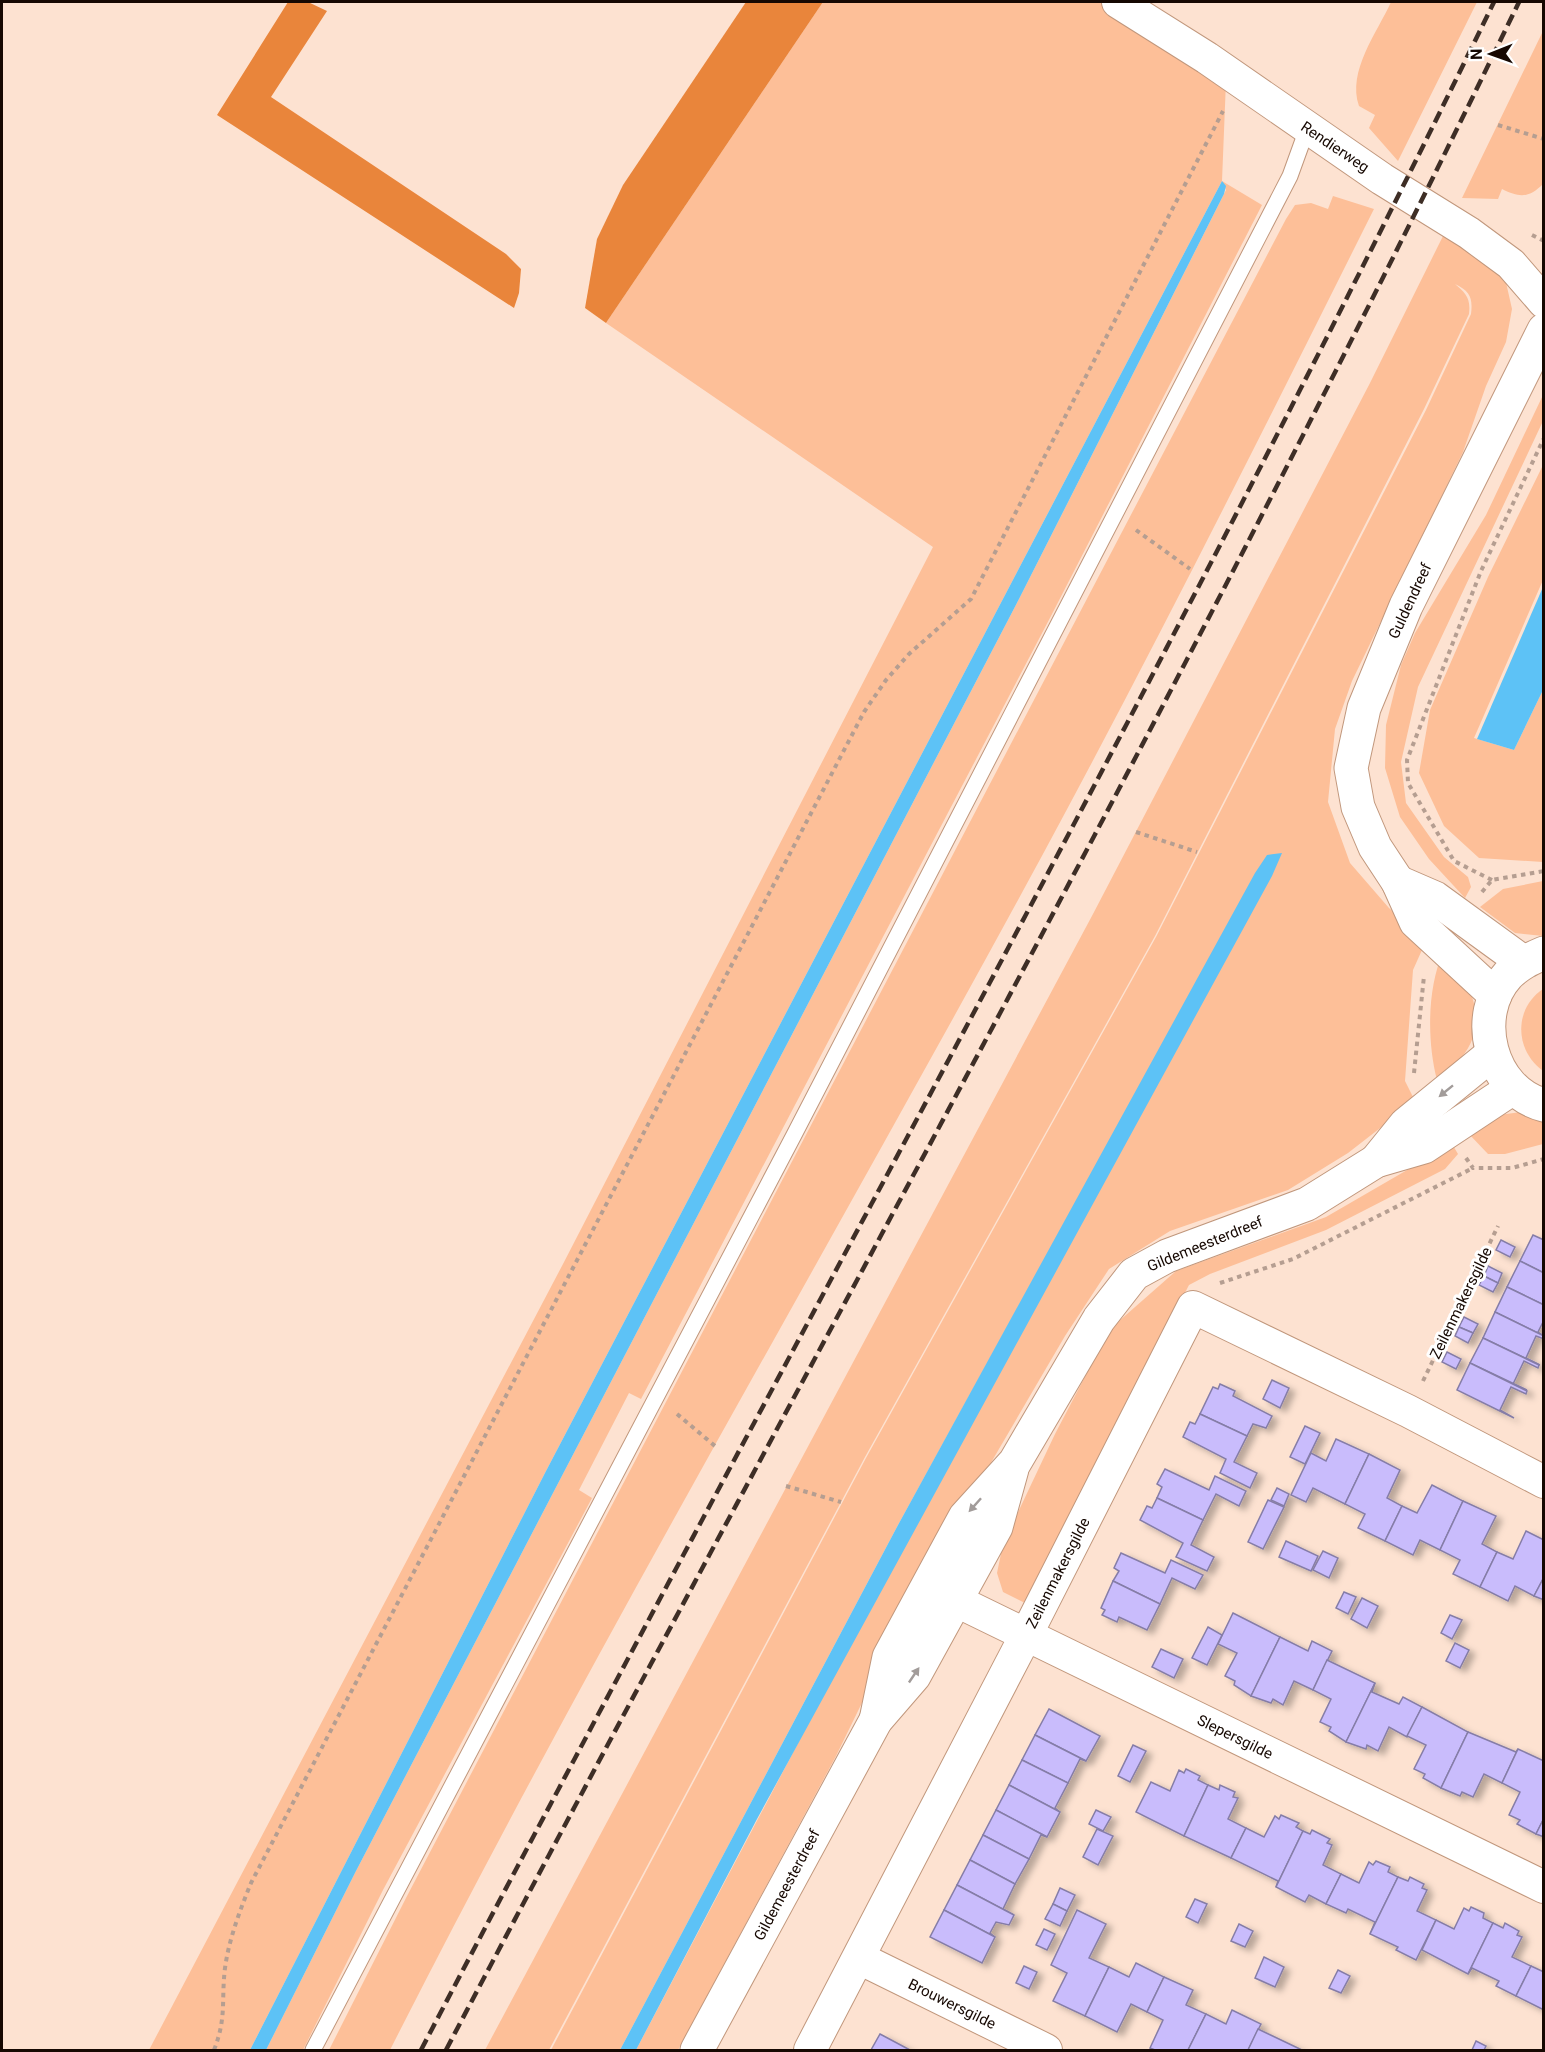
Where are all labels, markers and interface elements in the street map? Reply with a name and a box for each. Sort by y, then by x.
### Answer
north arrow [1461,24,1521,84]
text: N [1467,48,1486,60]
street label: Rendierweg [1297,118,1373,176]
street label: Guldendreef [1385,560,1436,642]
one-way arrow [1438,1084,1454,1097]
street label: Gildemeesterdreef [1145,1212,1266,1275]
street label: Zeilenmakersgilde [1426,1244,1496,1362]
one-way arrow [969,1497,982,1512]
street label: Zeilenmakersgilde [1022,1515,1094,1631]
one-way arrow [908,1666,919,1683]
street label: Slepersgilde [1194,1711,1276,1763]
street label: Gildemeesterdreef [750,1826,824,1944]
street label: Brouwersgilde [905,1975,999,2033]

